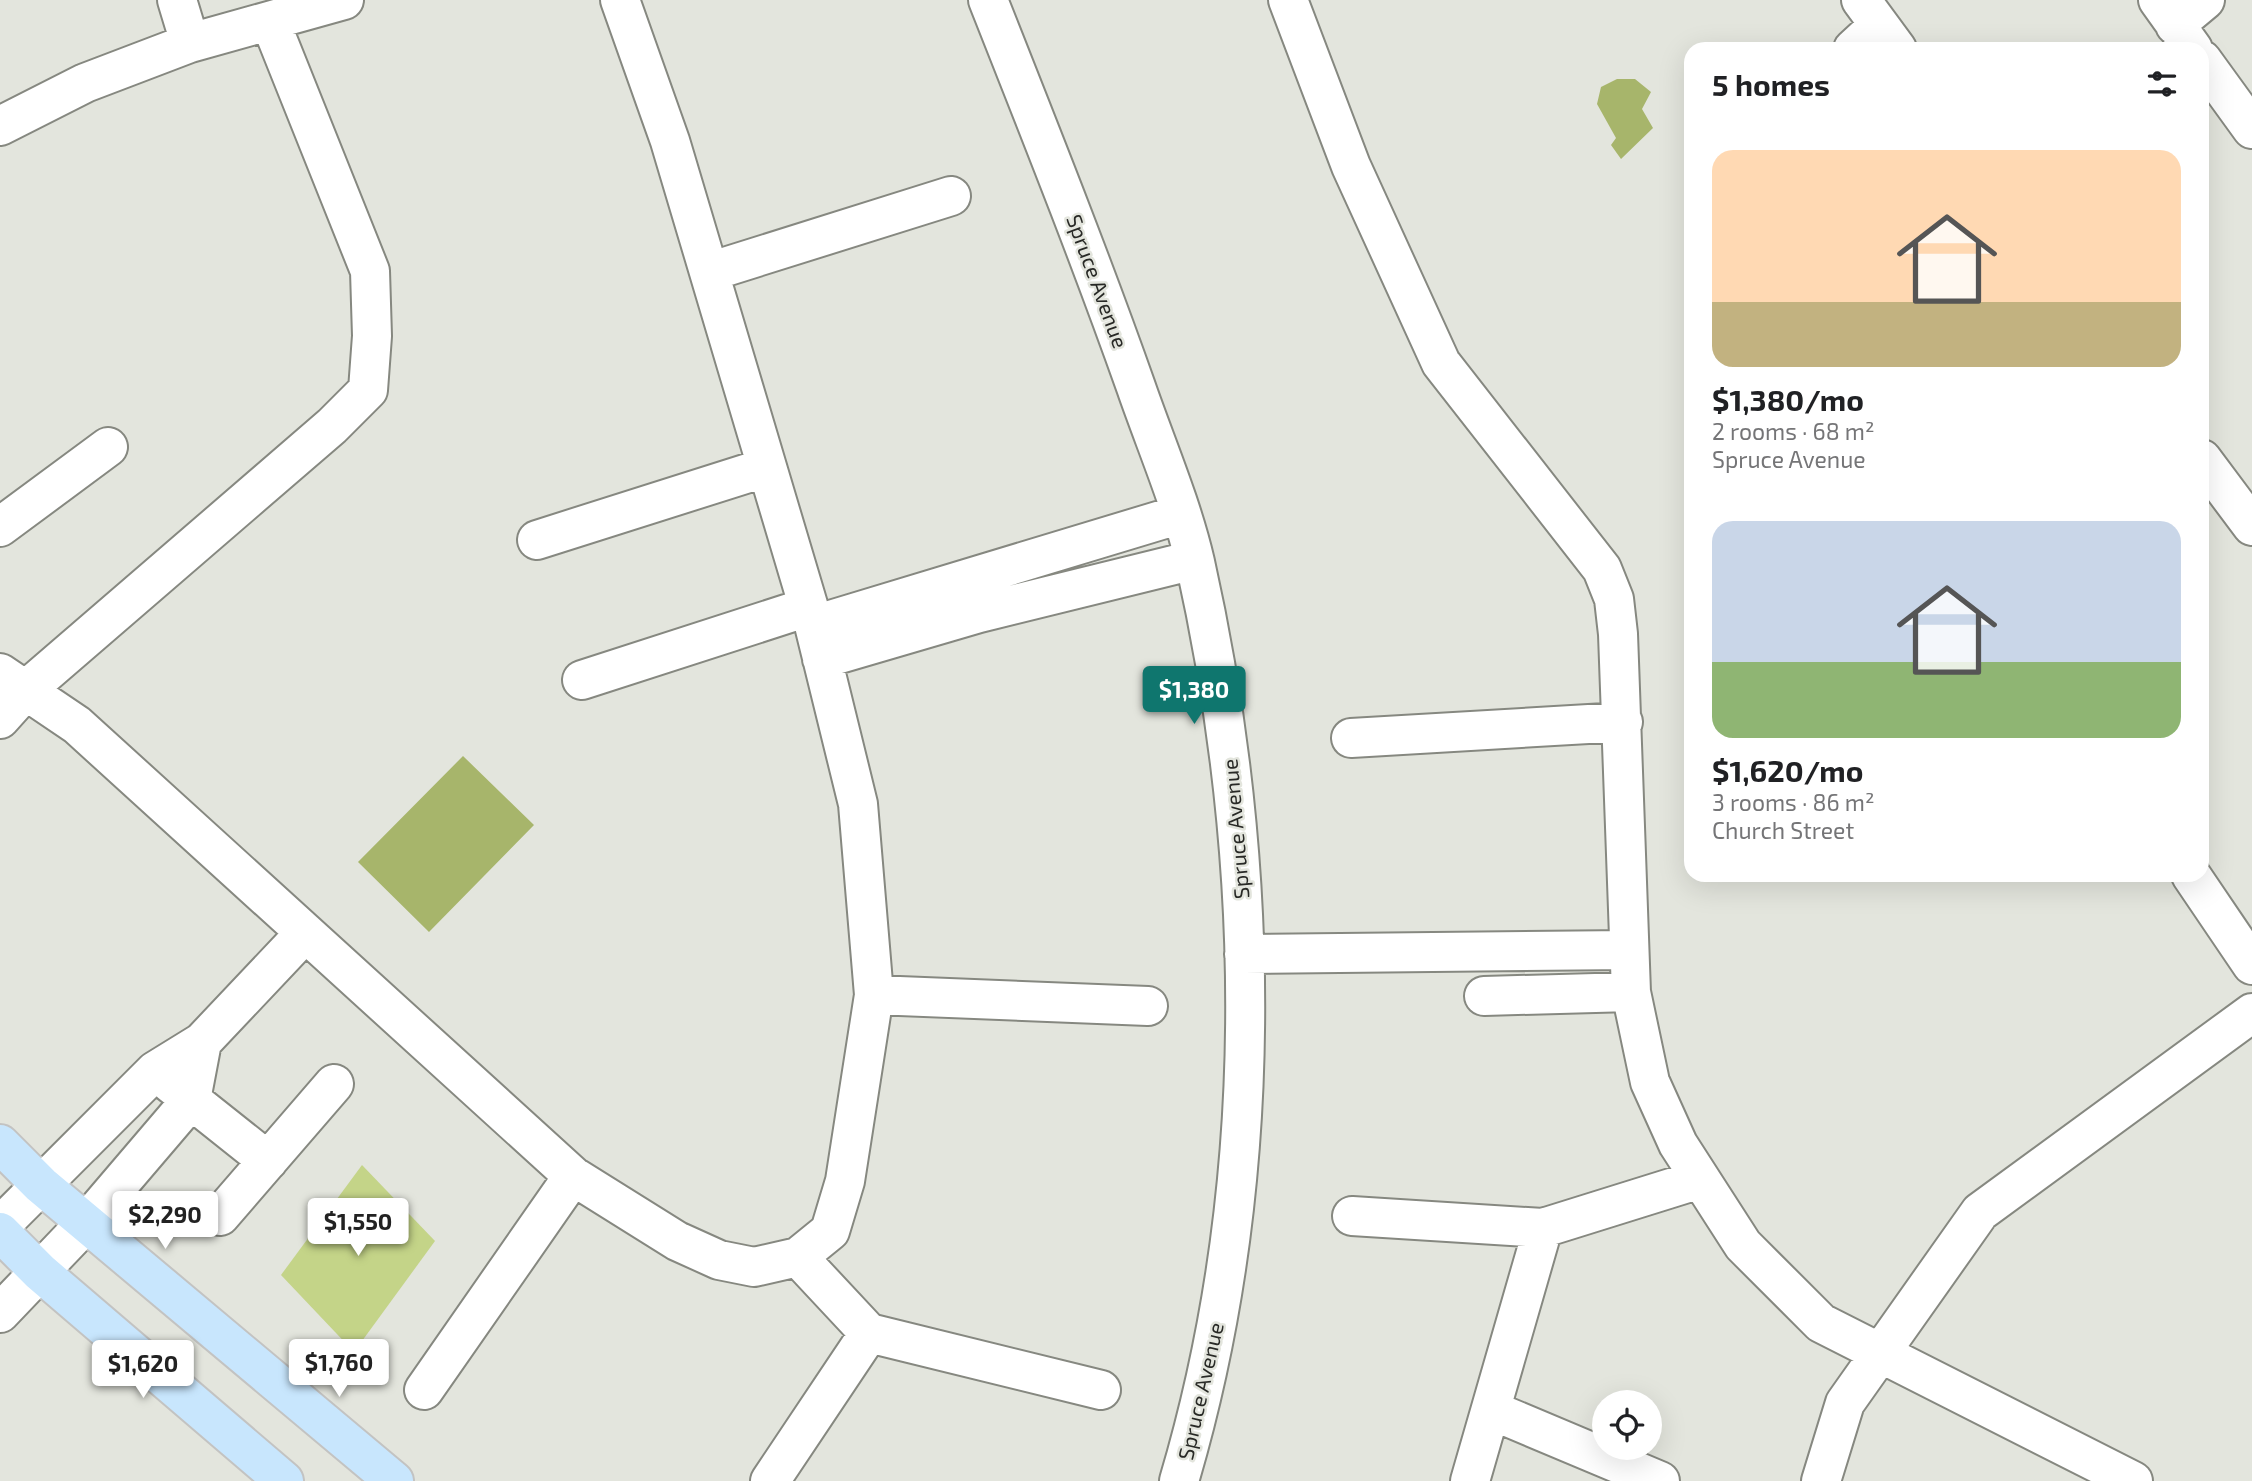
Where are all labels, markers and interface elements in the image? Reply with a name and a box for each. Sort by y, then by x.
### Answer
icon: filters [2143,65,2181,103]
text: 5 homes [1712,66,1830,102]
icon: home [1884,196,2010,322]
street label: Spruce Avenue [1062,211,1134,351]
text: $1,380/mo [1712,381,1864,417]
text: 2 rooms · 68 m² [1712,417,1875,445]
text: Spruce Avenue [1712,445,1866,473]
icon: home [1884,567,2010,693]
pin: $1,380 [1137,666,1251,726]
text: $1,380 [1159,675,1229,703]
text: $1,620/mo [1712,752,1863,788]
street label: Spruce Avenue [1216,758,1254,900]
text: 3 rooms · 86 m² [1712,788,1874,816]
text: Church Street [1712,816,1854,844]
pin: $2,290 [108,1192,222,1251]
pin: $1,550 [301,1198,415,1258]
text: $2,290 [128,1200,202,1228]
text: $1,550 [324,1207,392,1235]
street label: Spruce Avenue [1172,1320,1228,1462]
pin: $1,620 [86,1340,200,1400]
pin: $1,760 [282,1340,396,1399]
text: $1,760 [305,1348,373,1376]
text: $1,620 [108,1349,178,1377]
map controls [1592,1390,1662,1460]
button: locate [1592,1390,1662,1460]

